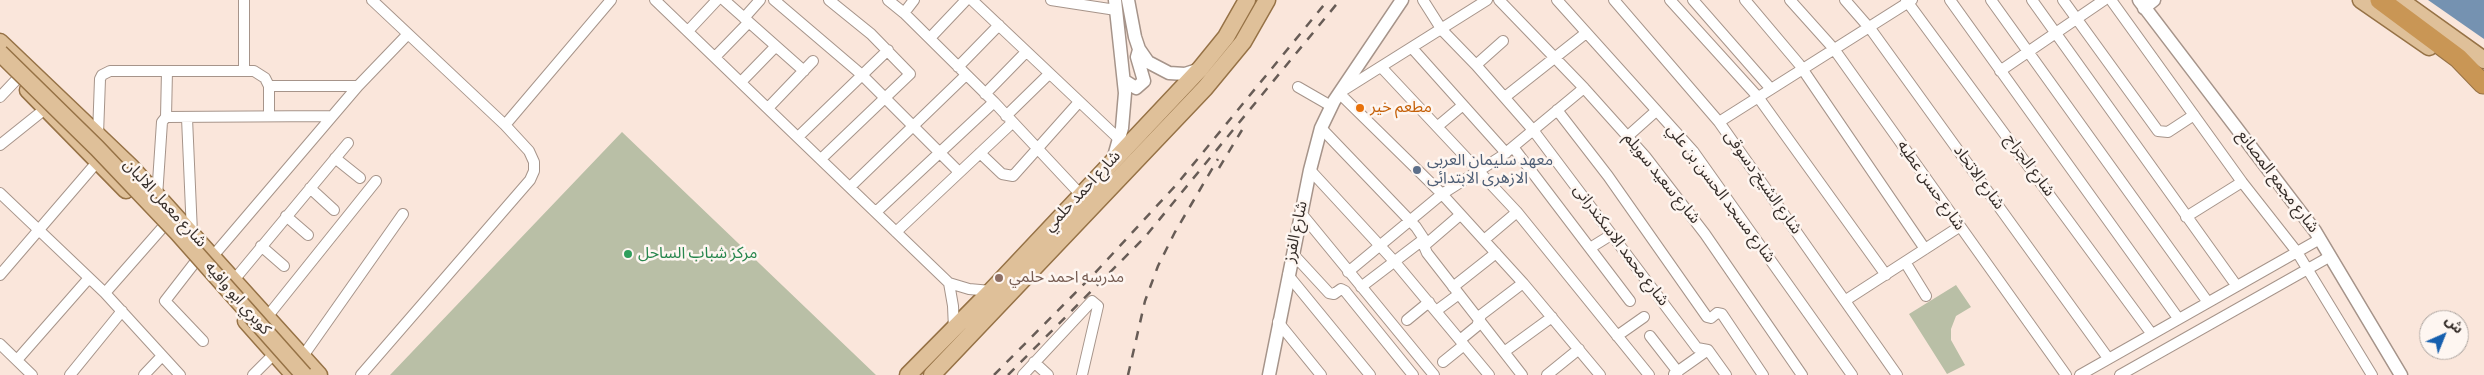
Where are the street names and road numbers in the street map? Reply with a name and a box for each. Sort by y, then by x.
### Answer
street label: شارع مسجد الحسن بن علي [1662,121,1778,267]
street label: شارع الشيخ دسوقى [1719,127,1805,239]
street label: شارع مجمع المصانع [2232,127,2322,237]
street label: شارع سعيد سويلم [1618,130,1704,228]
street label: شارع الجراج [2000,131,2058,201]
street label: شارع حسن عطيه [1892,137,1968,235]
street label: شارع الاتحاد [1948,142,2008,214]
street label: شارع احمد حلمي [1041,147,1125,237]
street label: شارع معمل الالبان [118,156,210,252]
street label: شارع محمد الاسكندرانى [1568,181,1672,311]
street label: شارع الفرز [1281,199,1313,265]
street label: كوبري ابو وافيه [200,258,274,340]

